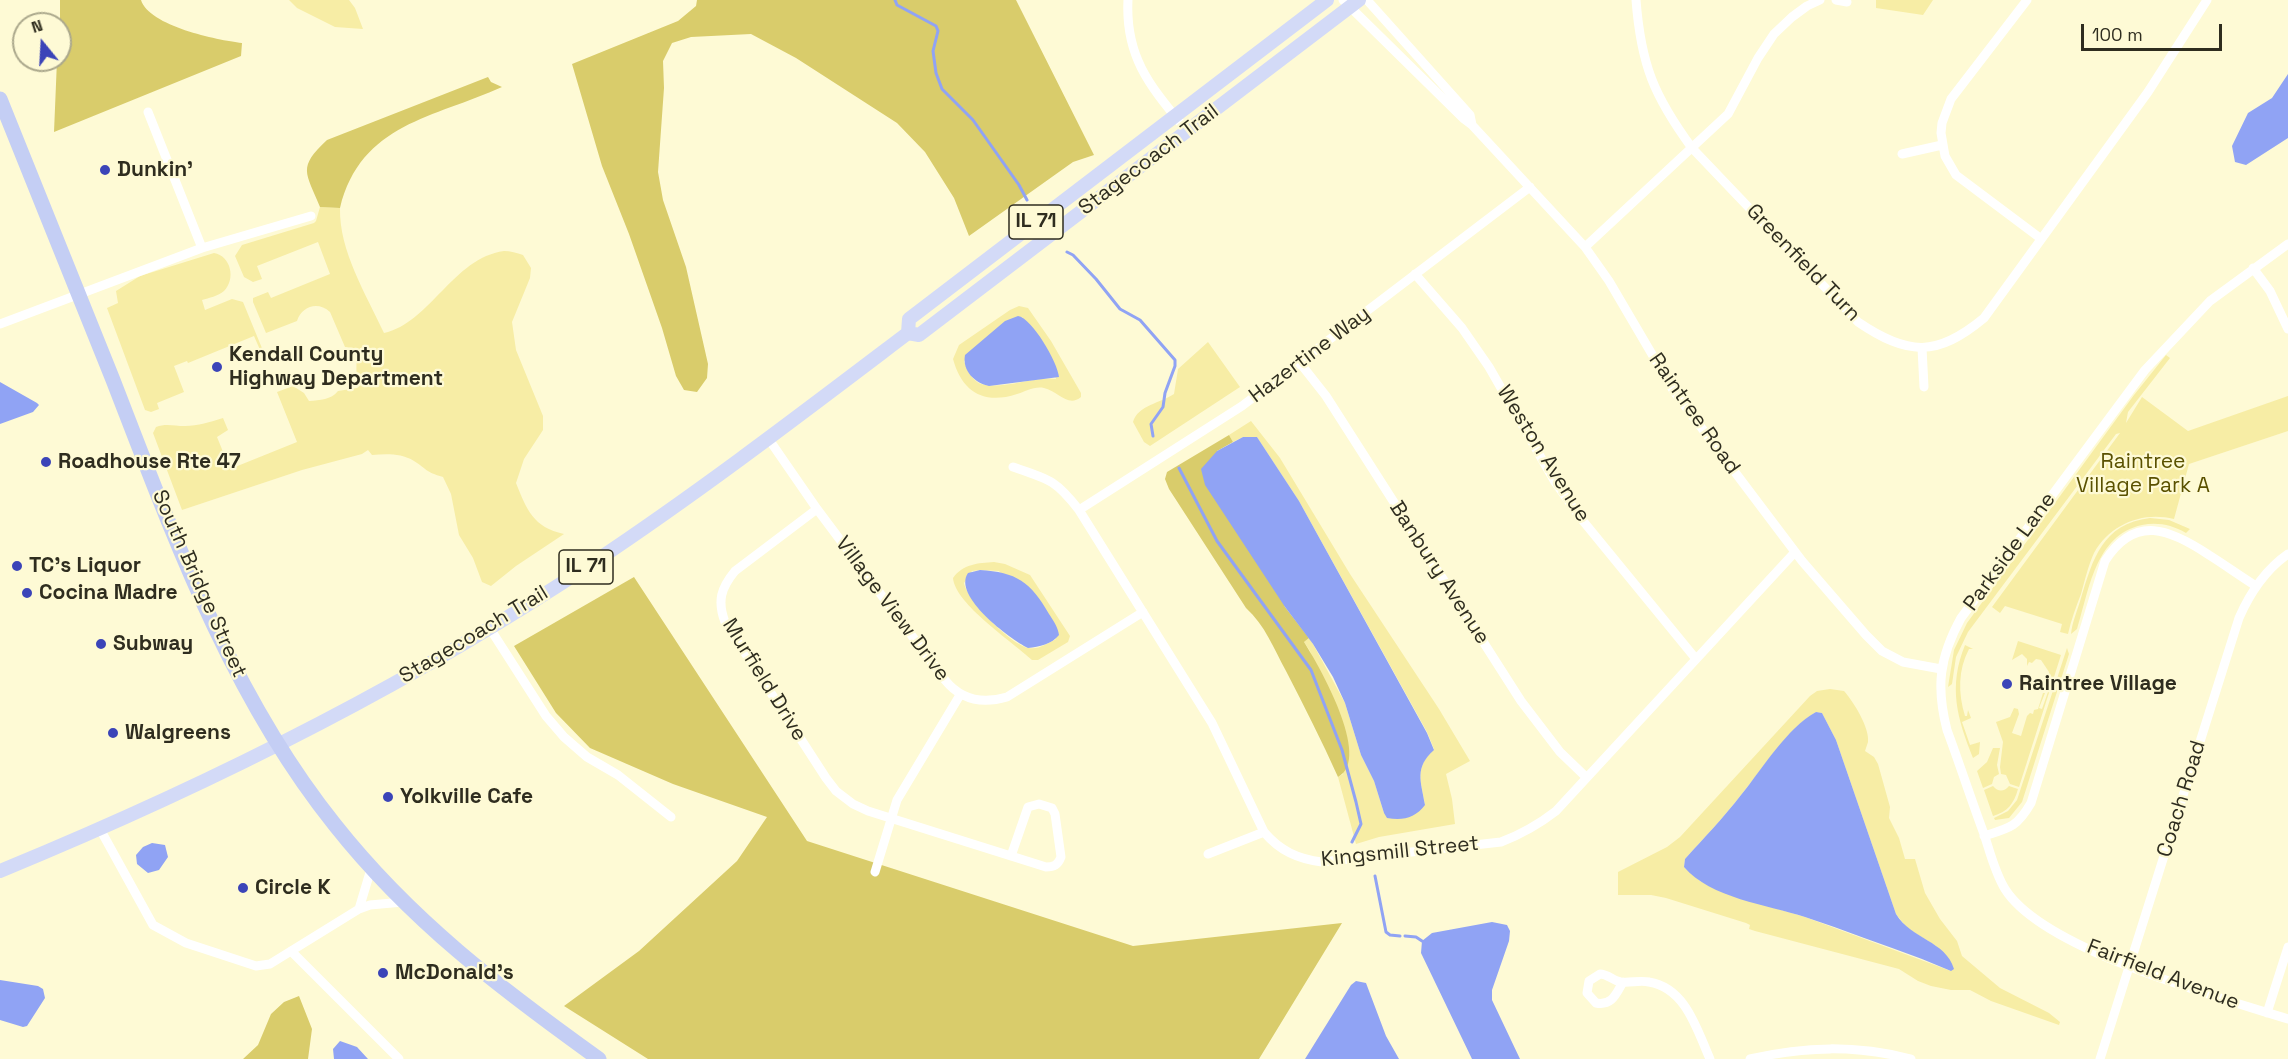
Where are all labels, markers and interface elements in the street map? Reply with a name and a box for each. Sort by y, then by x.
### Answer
north arrow [12,12,72,72]
scale bar [2084,12,2225,50]
text: N [29,15,45,38]
text: 100 m [2092,23,2143,46]
street label: Stagecoach Trail [1074,99,1224,221]
place label: Dunkin' [117,157,193,183]
marker: Dunkin' [98,163,112,177]
street label: Greenfield Turn [1741,199,1865,327]
road number: IL 71 [1009,205,1063,239]
street label: Hazertine Way [1244,301,1376,409]
place label: Kendall County Highway Department [229,342,443,392]
street label: Raintree Road [1643,349,1745,479]
marker: Kendall County Highway Department [210,360,224,374]
street label: Weston Avenue [1491,381,1595,527]
place label: Roadhouse Rte 47 [58,449,241,475]
park label: Raintree Village Park A [2076,449,2210,499]
marker: Roadhouse Rte 47 [39,455,53,469]
street label: South Bridge Street [146,486,252,682]
street label: Parkside Lane [1959,488,2061,616]
street label: Banbury Avenue [1383,497,1495,649]
street label: Village View Drive [829,532,955,686]
road number: IL 71 [559,550,613,584]
place label: TC's Liquor [29,553,141,579]
marker: TC's Liquor [10,559,24,573]
place label: Cocina Madre [39,580,178,606]
street label: Stagecoach Trail [395,581,553,689]
marker: Cocina Madre [20,586,34,600]
street label: Murfield Drive [716,614,812,746]
place label: Subway [113,631,193,657]
marker: Subway [94,637,108,651]
place label: Raintree Village [2019,671,2177,697]
marker: Raintree Village [2000,677,2014,691]
place label: Walgreens [125,720,231,746]
marker: Walgreens [106,726,120,740]
street label: Coach Road [2152,738,2212,860]
place label: Yolkville Cafe [400,784,533,810]
marker: Yolkville Cafe [381,790,395,804]
street label: Kingsmill Street [1320,831,1480,873]
place label: Circle K [255,875,331,901]
marker: Circle K [236,881,250,895]
street label: Fairfield Avenue [2083,934,2243,1016]
place label: McDonald's [395,960,514,986]
marker: McDonald's [376,966,390,980]

